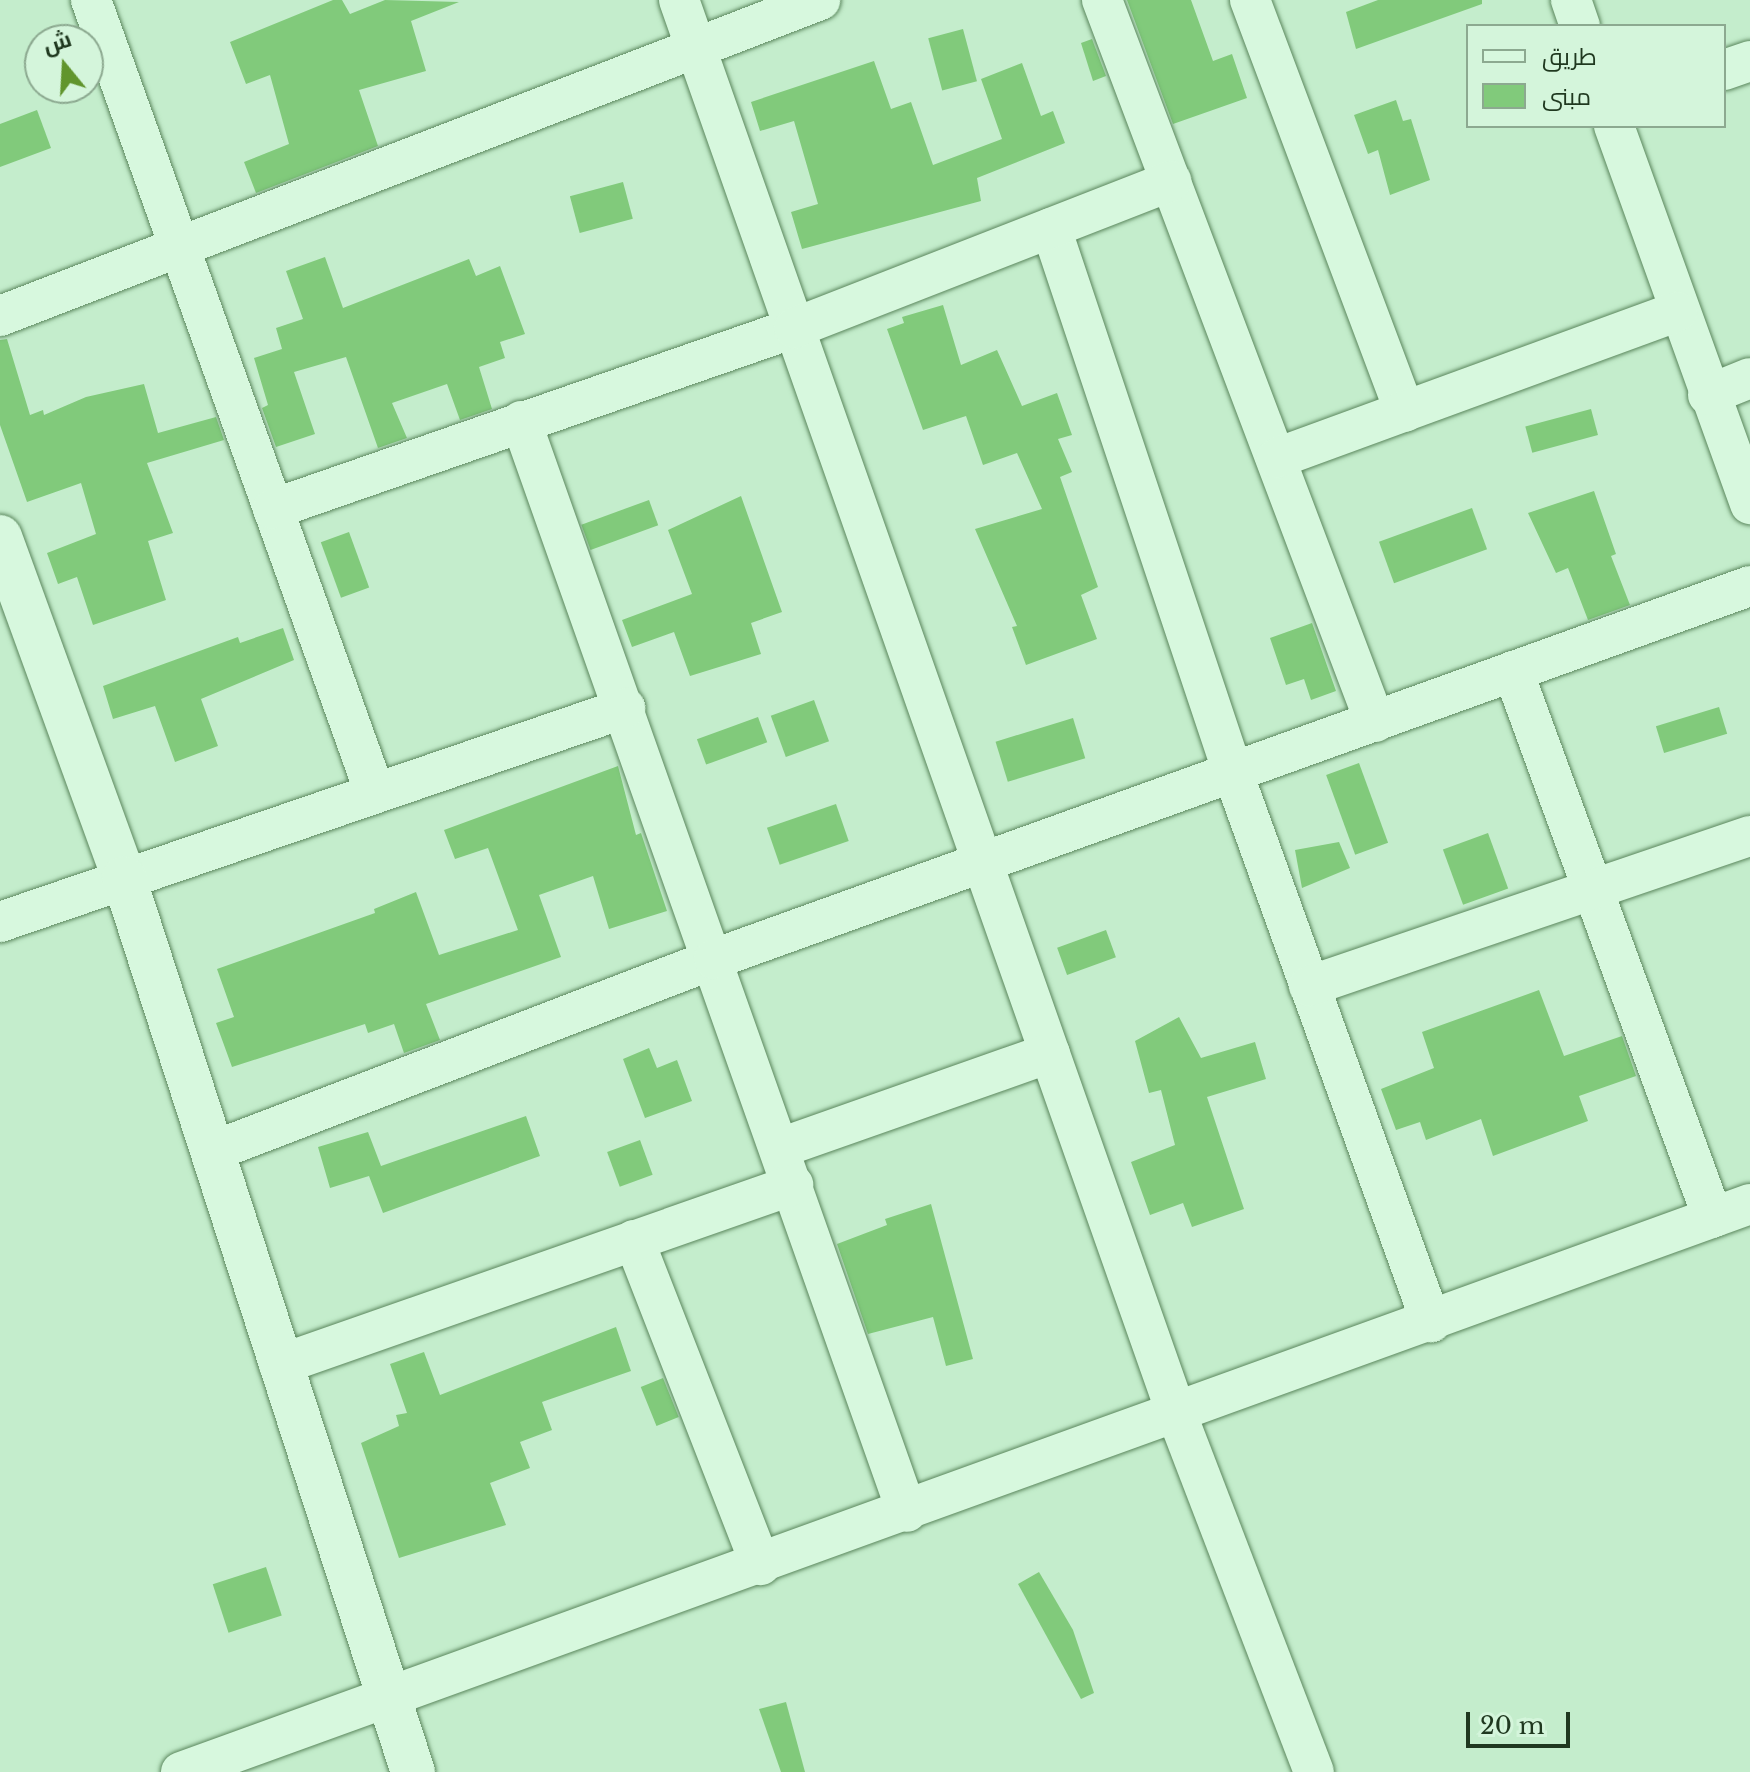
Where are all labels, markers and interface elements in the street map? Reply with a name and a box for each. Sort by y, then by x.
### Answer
north arrow [24,24,104,104]
legend [1466,24,1726,128]
text: ش [39,25,75,60]
text: طريق [1542,42,1597,71]
text: مبنى [1542,82,1591,111]
scale bar [1470,1696,1574,1746]
text: 20 m [1480,1711,1545,1740]

